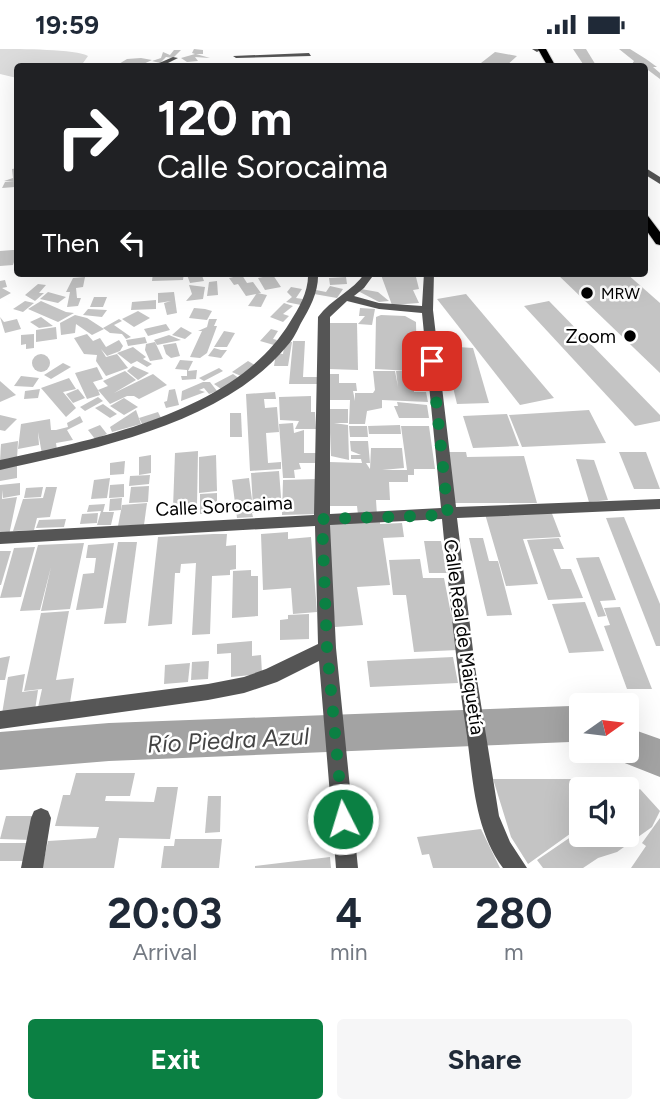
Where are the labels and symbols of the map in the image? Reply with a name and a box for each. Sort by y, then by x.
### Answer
place label: MRW [601,284,641,303]
marker: MRW [579,285,595,301]
place label: Zoom [566,325,616,348]
marker: Zoom [622,328,638,344]
pin [402,331,462,391]
street label: Calle Sorocaima [155,491,293,521]
street label: Calle Real de Maiquetía [439,538,489,736]
north arrow [569,693,639,763]
water label: Río Piedra Azul [146,721,310,759]
position arrow [306,782,380,856]

